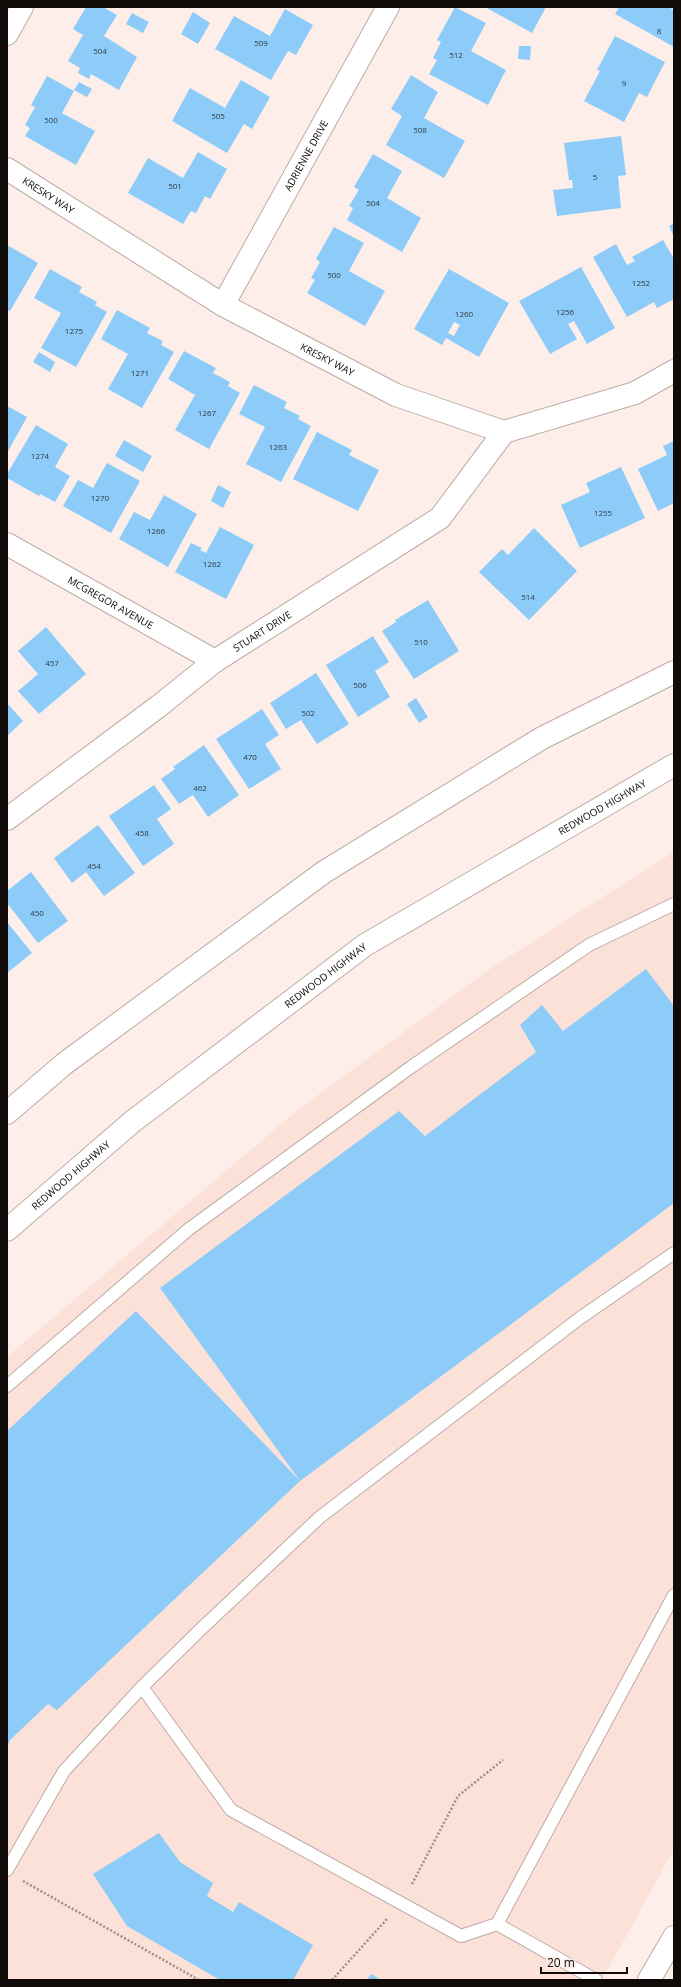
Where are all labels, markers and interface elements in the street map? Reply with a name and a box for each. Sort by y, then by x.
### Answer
house number: 8 [657,25,662,36]
house number: 509 [254,37,268,48]
house number: 504 [93,45,107,56]
house number: 512 [449,49,463,60]
house number: 9 [622,77,627,88]
house number: 505 [211,110,225,121]
house number: 500 [44,114,58,125]
street label: ADRIENNE DRIVE [281,117,331,193]
house number: 508 [413,124,427,135]
house number: 5 [593,171,598,182]
street label: KRESKY WAY [20,174,77,217]
house number: 501 [168,180,182,191]
house number: 504 [366,197,380,208]
house number: 500 [327,269,341,280]
house number: 1252 [632,277,651,288]
house number: 1256 [556,306,575,317]
house number: 1260 [455,308,474,319]
house number: 1275 [65,325,84,336]
street label: KRESKY WAY [298,340,357,379]
house number: 1271 [131,367,149,378]
house number: 1267 [198,407,217,418]
house number: 1263 [269,441,288,452]
house number: 1274 [31,450,50,461]
house number: 1270 [91,492,110,503]
house number: 1255 [594,507,613,518]
house number: 1266 [147,525,166,536]
house number: 1262 [203,558,222,569]
street label: MCGREGOR AVENUE [65,573,156,632]
house number: 514 [521,591,535,602]
street label: STUART DRIVE [230,607,294,655]
house number: 510 [414,636,428,647]
house number: 457 [45,657,59,668]
house number: 506 [353,679,367,690]
house number: 502 [301,707,315,718]
house number: 470 [243,751,257,762]
street label: REDWOOD HIGHWAY [555,776,649,838]
house number: 462 [193,782,207,793]
house number: 458 [135,827,149,838]
house number: 454 [87,860,101,871]
house number: 450 [30,907,44,918]
street label: REDWOOD HIGHWAY [281,939,370,1011]
street label: REDWOOD HIGHWAY [28,1137,113,1213]
scale bar [541,1949,627,1975]
text: 20 m [547,1954,575,1971]

